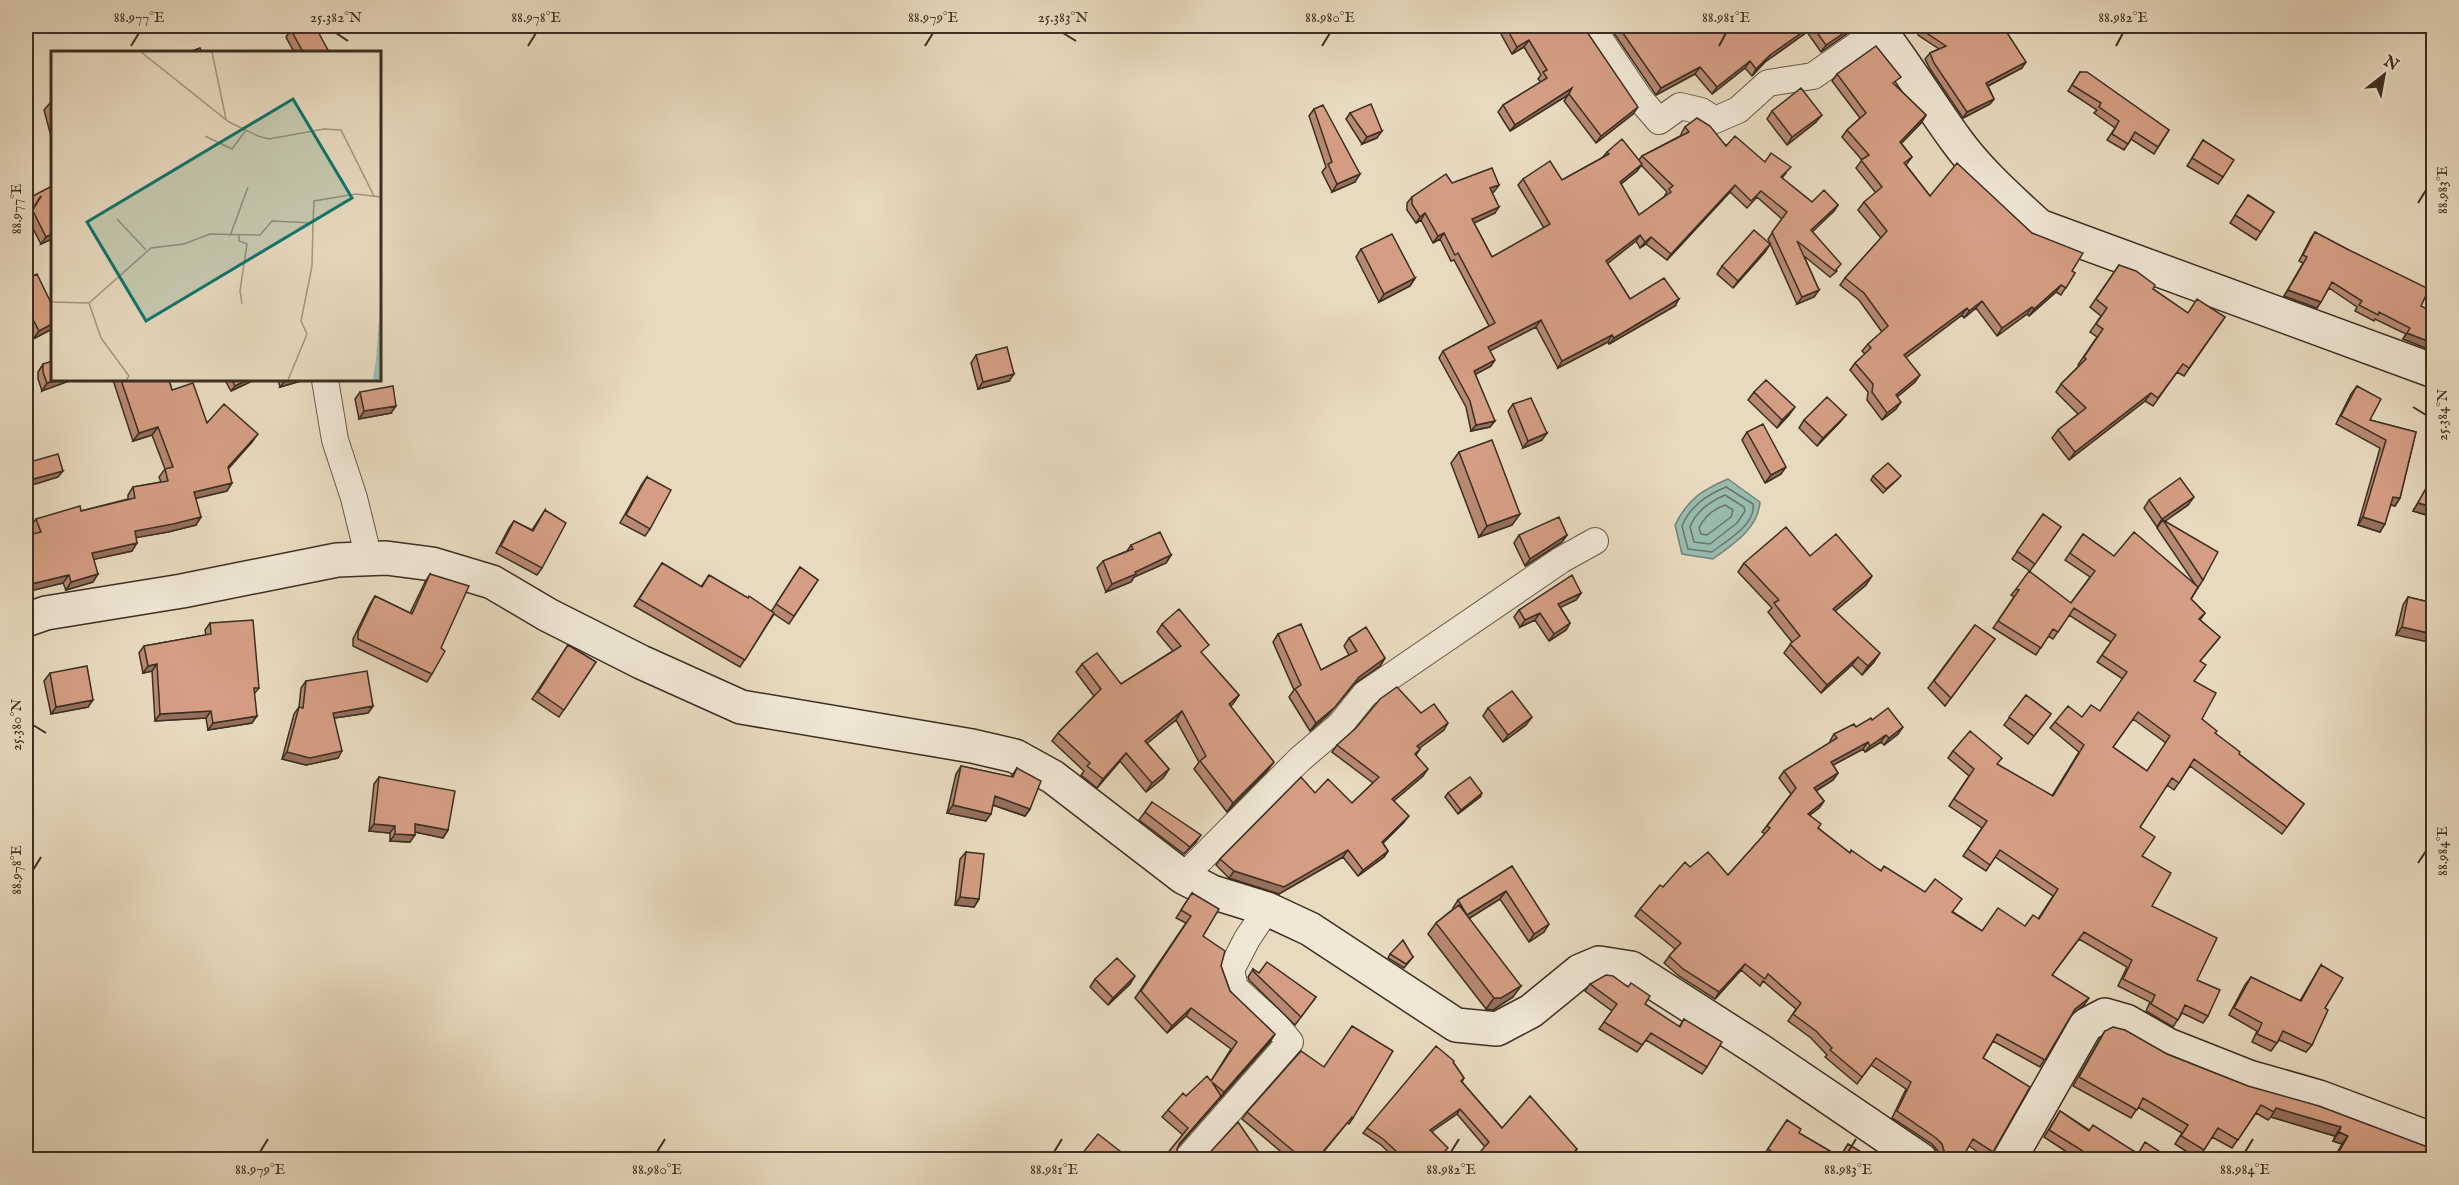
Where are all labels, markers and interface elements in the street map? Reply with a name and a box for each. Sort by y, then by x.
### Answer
text: 88.977°E [114,8,164,27]
text: 25.382°N [310,8,362,27]
text: 88.978°E [511,8,561,27]
text: 88.979°E [908,8,958,27]
text: 25.383°N [1038,8,1088,27]
text: 88.980°E [1305,8,1355,27]
text: 88.981°E [1702,8,1750,27]
text: 88.982°E [2098,8,2148,27]
north arrow [2354,45,2414,105]
inset map [51,51,381,381]
text: N [2379,51,2402,76]
text: 88.983°E [2433,166,2452,214]
text: 88.977°E [7,184,26,234]
text: 25.384°N [2433,389,2452,441]
text: 25.380°N [7,699,26,751]
text: 88.984°E [2433,826,2452,876]
text: 88.978°E [7,845,26,895]
text: 88.979°E [235,1160,285,1179]
text: 88.980°E [632,1160,682,1179]
text: 88.981°E [1030,1160,1078,1179]
text: 88.982°E [1426,1160,1476,1179]
text: 88.983°E [1824,1160,1872,1179]
text: 88.984°E [2220,1160,2270,1179]

